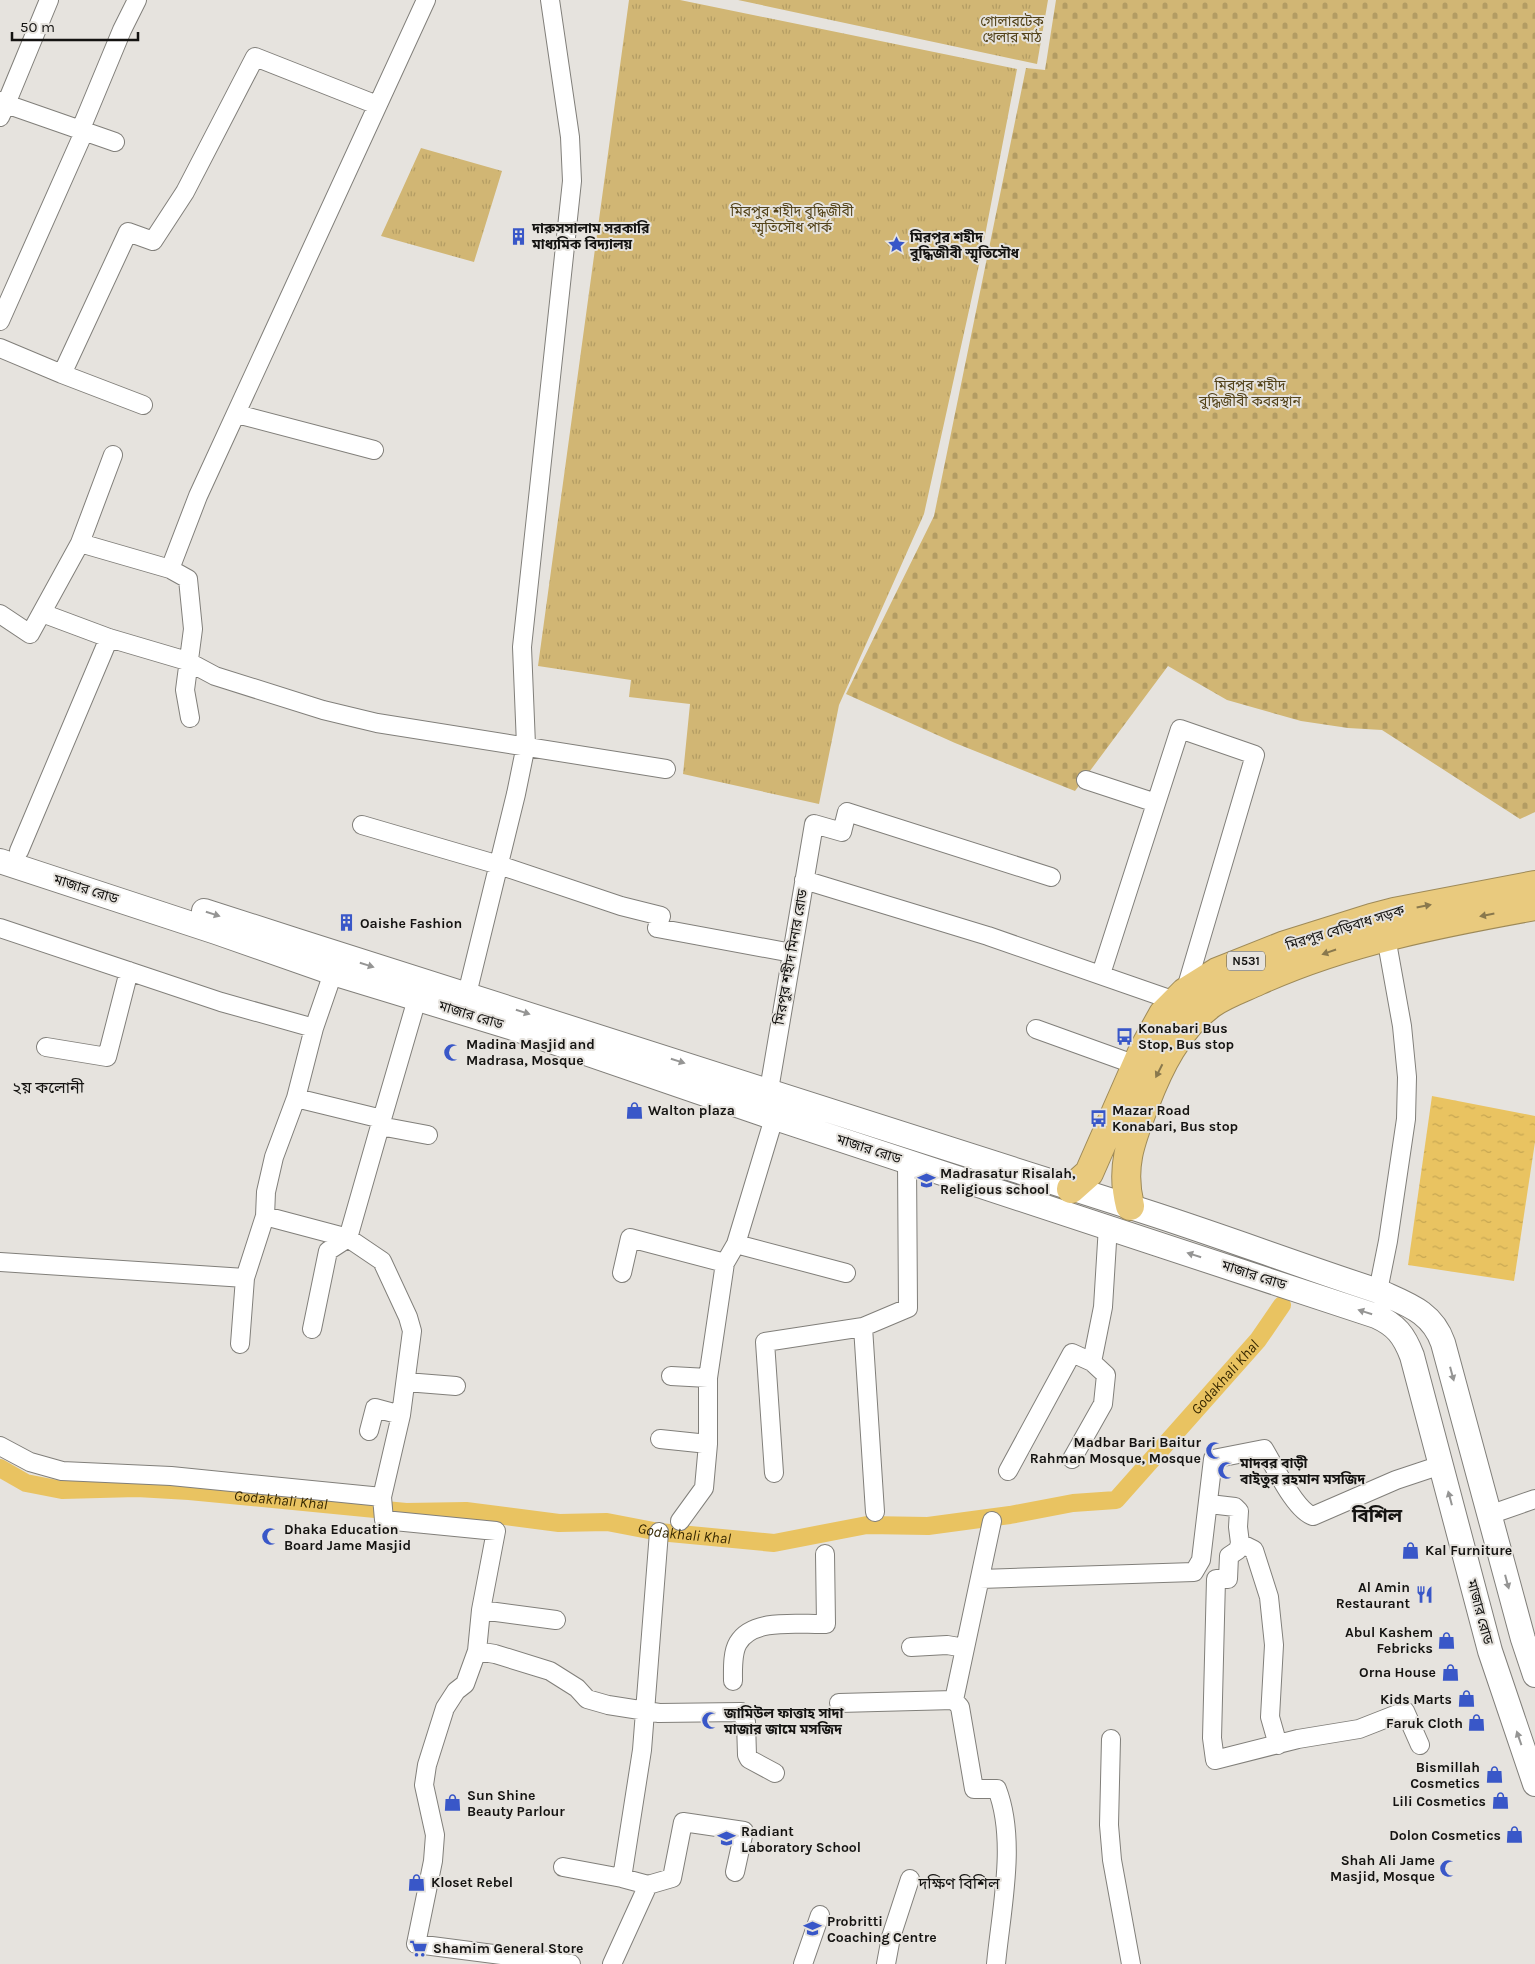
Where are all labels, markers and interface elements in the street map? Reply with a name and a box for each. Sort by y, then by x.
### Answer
scale bar [12,10,139,42]
park label: গোলারটেক খেলার মাঠ [980,13,1044,46]
text: 50 m [20,18,55,36]
park label: মিরপুর শহীদ বুদ্ধিজীবী স্মৃতিসৌধ পার্ক [729,203,854,236]
place label: দারুসসালাম সরকারি মাধ্যমিক বিদ্যালয় [531,220,650,253]
building icon: দারুসসালাম সরকারি মাধ্যমিক বিদ্যালয় [508,226,528,246]
place label: মিরপুর শহীদ বুদ্ধিজীবী স্মৃতিসৌধ [909,229,1020,264]
place icon: মিরপুর শহীদ বুদ্ধিজীবী স্মৃতিসৌধ [886,235,906,255]
park label: মিরপুর শহীদ বুদ্ধিজীবী কবরস্থান [1198,377,1301,410]
street label: মাজার রোড [51,870,121,908]
street label: মিরপুর শহীদ মিনার রোড [771,887,811,1027]
street label: মিরপুর বেড়িবাধ সড়ক [1283,902,1407,954]
one-way arrow [1416,902,1432,910]
one-way arrow [206,910,221,918]
one-way arrow [1479,911,1495,919]
building icon: Oaishe Fashion [336,913,356,933]
place label: Oaishe Fashion [360,915,462,932]
one-way arrow [1321,949,1336,957]
road number: N531 [1227,951,1265,970]
one-way arrow [360,961,375,969]
street label: মাজার রোড [436,997,506,1033]
one-way arrow [515,1008,530,1016]
place label: Konabari Bus Stop, Bus stop [1138,1020,1234,1053]
bus stop icon: Konabari Bus Stop, Bus stop [1114,1026,1134,1046]
place label: Madina Masjid and Madrasa, Mosque [466,1036,595,1069]
mosque icon: Madina Masjid and Madrasa, Mosque [442,1042,462,1062]
one-way arrow [670,1058,685,1065]
one-way arrow [1155,1064,1163,1079]
district label: ২য় কলোনী [12,1078,85,1097]
shop icon: Walton plaza [624,1100,644,1120]
place label: Walton plaza [648,1102,735,1119]
place label: Mazar Road Konabari, Bus stop [1112,1102,1238,1135]
bus stop icon: Mazar Road Konabari, Bus stop [1088,1108,1108,1128]
street label: মাজার রোড [834,1130,904,1168]
place label: Madrasatur Risalah, Religious school [940,1165,1076,1198]
school or university icon: Madrasatur Risalah, Religious school [916,1171,936,1191]
one-way arrow [1186,1251,1201,1259]
street label: মাজার রোড [1219,1256,1289,1294]
one-way arrow [1357,1308,1372,1315]
water label: Godakhali Khal [1187,1336,1263,1418]
one-way arrow [1448,1367,1456,1382]
place label: Madbar Bari Baitur Rahman Mosque, Mosque [1030,1434,1201,1467]
mosque icon: Madbar Bari Baitur Rahman Mosque, Mosque [1205,1440,1225,1460]
place label: মাদবর বাড়ী বাইতুর রহমান মসজিদ [1239,1455,1366,1488]
mosque icon: মাদবর বাড়ী বাইতুর রহমান মসজিদ [1216,1461,1236,1481]
water label: Godakhali Khal [233,1486,329,1513]
one-way arrow [1445,1490,1453,1505]
district label: বিশিল [1351,1505,1403,1527]
water label: Godakhali Khal [636,1519,732,1548]
place label: Dhaka Education Board Jame Masjid [284,1521,411,1554]
mosque icon: Dhaka Education Board Jame Masjid [260,1527,280,1547]
shop icon: Kal Furniture [1401,1540,1421,1560]
place label: Kal Furniture [1425,1542,1512,1559]
one-way arrow [1504,1574,1512,1589]
street label: মাজার রোড [1463,1577,1497,1647]
place label: Al Amin Restaurant [1336,1579,1410,1612]
restaurant icon: Al Amin Restaurant [1414,1585,1434,1605]
place label: Abul Kashem Febricks [1345,1624,1433,1657]
shop icon: Abul Kashem Febricks [1437,1630,1457,1650]
shop icon: Orna House [1440,1662,1460,1682]
place label: Orna House [1359,1664,1436,1681]
shop icon: Kids Marts [1456,1689,1476,1709]
place label: Kids Marts [1380,1691,1452,1708]
place label: জামিউল ফাত্তাহ সাদা মাজার জামে মসজিদ [723,1705,844,1738]
mosque icon: জামিউল ফাত্তাহ সাদা মাজার জামে মসজিদ [700,1711,720,1731]
shop icon: Faruk Cloth [1467,1713,1487,1733]
place label: Faruk Cloth [1386,1715,1463,1732]
one-way arrow [1515,1730,1523,1745]
place label: Bismillah Cosmetics [1410,1759,1480,1792]
shop icon: Bismillah Cosmetics [1484,1765,1504,1785]
place label: Sun Shine Beauty Parlour [467,1787,565,1820]
shop icon: Lili Cosmetics [1490,1791,1510,1811]
shop icon: Sun Shine Beauty Parlour [443,1793,463,1813]
place label: Lili Cosmetics [1392,1793,1486,1810]
place label: Radiant Laboratory School [741,1823,861,1856]
shop icon: Dolon Cosmetics [1505,1825,1525,1845]
place label: Dolon Cosmetics [1389,1827,1501,1844]
school or university icon: Radiant Laboratory School [717,1829,737,1849]
place label: Shah Ali Jame Masjid, Mosque [1330,1852,1435,1885]
mosque icon: Shah Ali Jame Masjid, Mosque [1439,1858,1459,1878]
shop icon: Kloset Rebel [407,1872,427,1892]
place label: Kloset Rebel [431,1874,513,1891]
district label: দক্ষিণ বিশিল [917,1874,1000,1893]
place label: Probritti Coaching Centre [827,1913,937,1946]
school or university icon: Probritti Coaching Centre [803,1919,823,1939]
supermarket icon: Shamim General Store [409,1938,429,1958]
place label: Shamim General Store [433,1940,583,1957]

